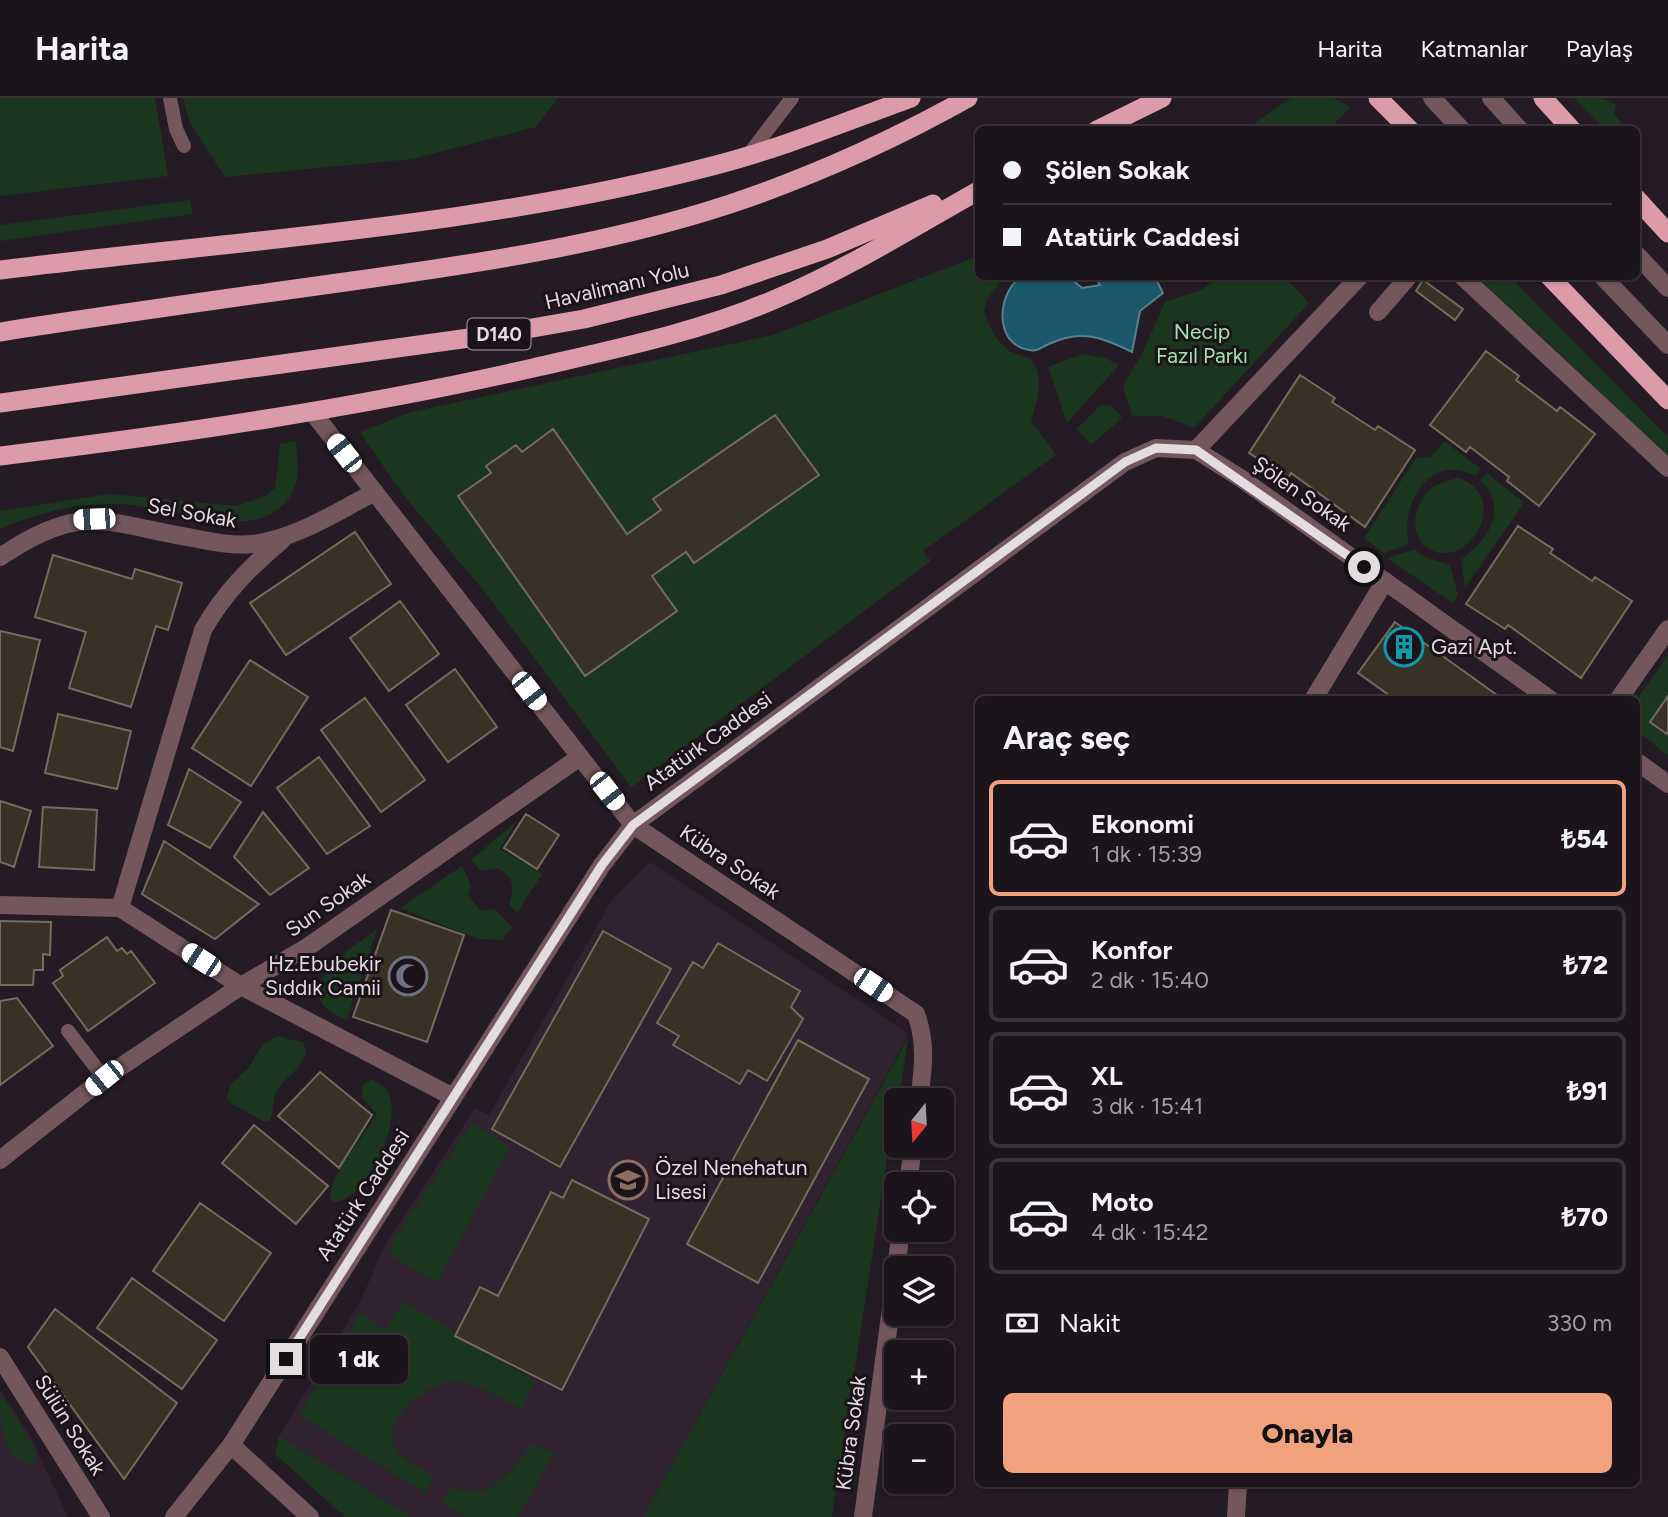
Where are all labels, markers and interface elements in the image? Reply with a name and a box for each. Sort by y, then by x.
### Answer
text: Harita [35,29,129,68]
text: Harita [1317,34,1382,63]
text: Katmanlar [1420,34,1528,63]
text: Paylaş [1566,34,1633,63]
text: Şölen Sokak [1045,154,1190,186]
text: Atatürk Caddesi [1045,221,1240,253]
street label: Havalimanı Yolu [542,257,692,314]
road number: D140 [468,318,530,350]
park label: Necip Fazıl Parkı [1156,319,1248,368]
car [323,430,366,476]
street label: Şölen Sokak [1248,451,1357,537]
street label: Sel Sokak [146,492,239,533]
car [73,508,116,530]
route start [1348,551,1380,583]
building icon: Gazi Apt. [1383,626,1425,668]
place label: Gazi Apt. [1431,634,1517,659]
car [508,668,551,714]
street label: Atatürk Caddesi [639,686,776,795]
text: Araç seç [1003,719,1130,757]
car [586,768,629,814]
icon: car [1007,807,1070,870]
text: Ekonomi [1091,808,1194,840]
street label: Kübra Sokak [675,819,786,905]
text: ₺54 [1561,823,1608,855]
text: 1 dk · 15:39 [1091,840,1202,868]
street label: Sun Sokak [281,865,375,942]
icon: car [1007,933,1070,996]
text: Konfor [1091,934,1172,966]
car [178,940,225,980]
text: ₺72 [1563,949,1608,981]
place label: Hz.Ebubekir Sıddık Camii [265,951,381,1000]
mosque icon: Hz.Ebubekir Sıddık Camii [387,955,429,997]
car [850,965,897,1005]
text: 2 dk · 15:40 [1091,966,1209,994]
car [82,1057,127,1099]
icon: car [1007,1059,1070,1122]
text: XL [1091,1060,1123,1092]
text: ₺91 [1567,1075,1608,1107]
north arrow [884,1088,954,1158]
map controls [884,1088,954,1494]
text: 3 dk · 15:41 [1091,1092,1203,1120]
street label: Atatürk Caddesi [311,1124,414,1265]
place label: Özel Nenehatun Lisesi [655,1155,808,1204]
school or university icon: Özel Nenehatun Lisesi [607,1159,649,1201]
button: locate [884,1172,954,1242]
icon: car [1007,1185,1070,1248]
text: Moto [1091,1186,1154,1218]
text: ₺70 [1562,1201,1608,1233]
text: 4 dk · 15:42 [1091,1218,1208,1246]
button: layers [884,1256,954,1326]
icon: cash [1003,1304,1041,1342]
text: Nakit [1059,1307,1121,1339]
text: 330 m [1547,1309,1612,1337]
callout: 1 dk [310,1334,408,1384]
button: + [884,1340,954,1410]
route end [270,1343,302,1375]
text: 1 dk [338,1345,380,1373]
street label: Sülün Sokak [30,1370,112,1480]
street label: Kübra Sokak [830,1373,871,1492]
button: Onayla [1003,1393,1612,1473]
button: − [884,1424,954,1494]

